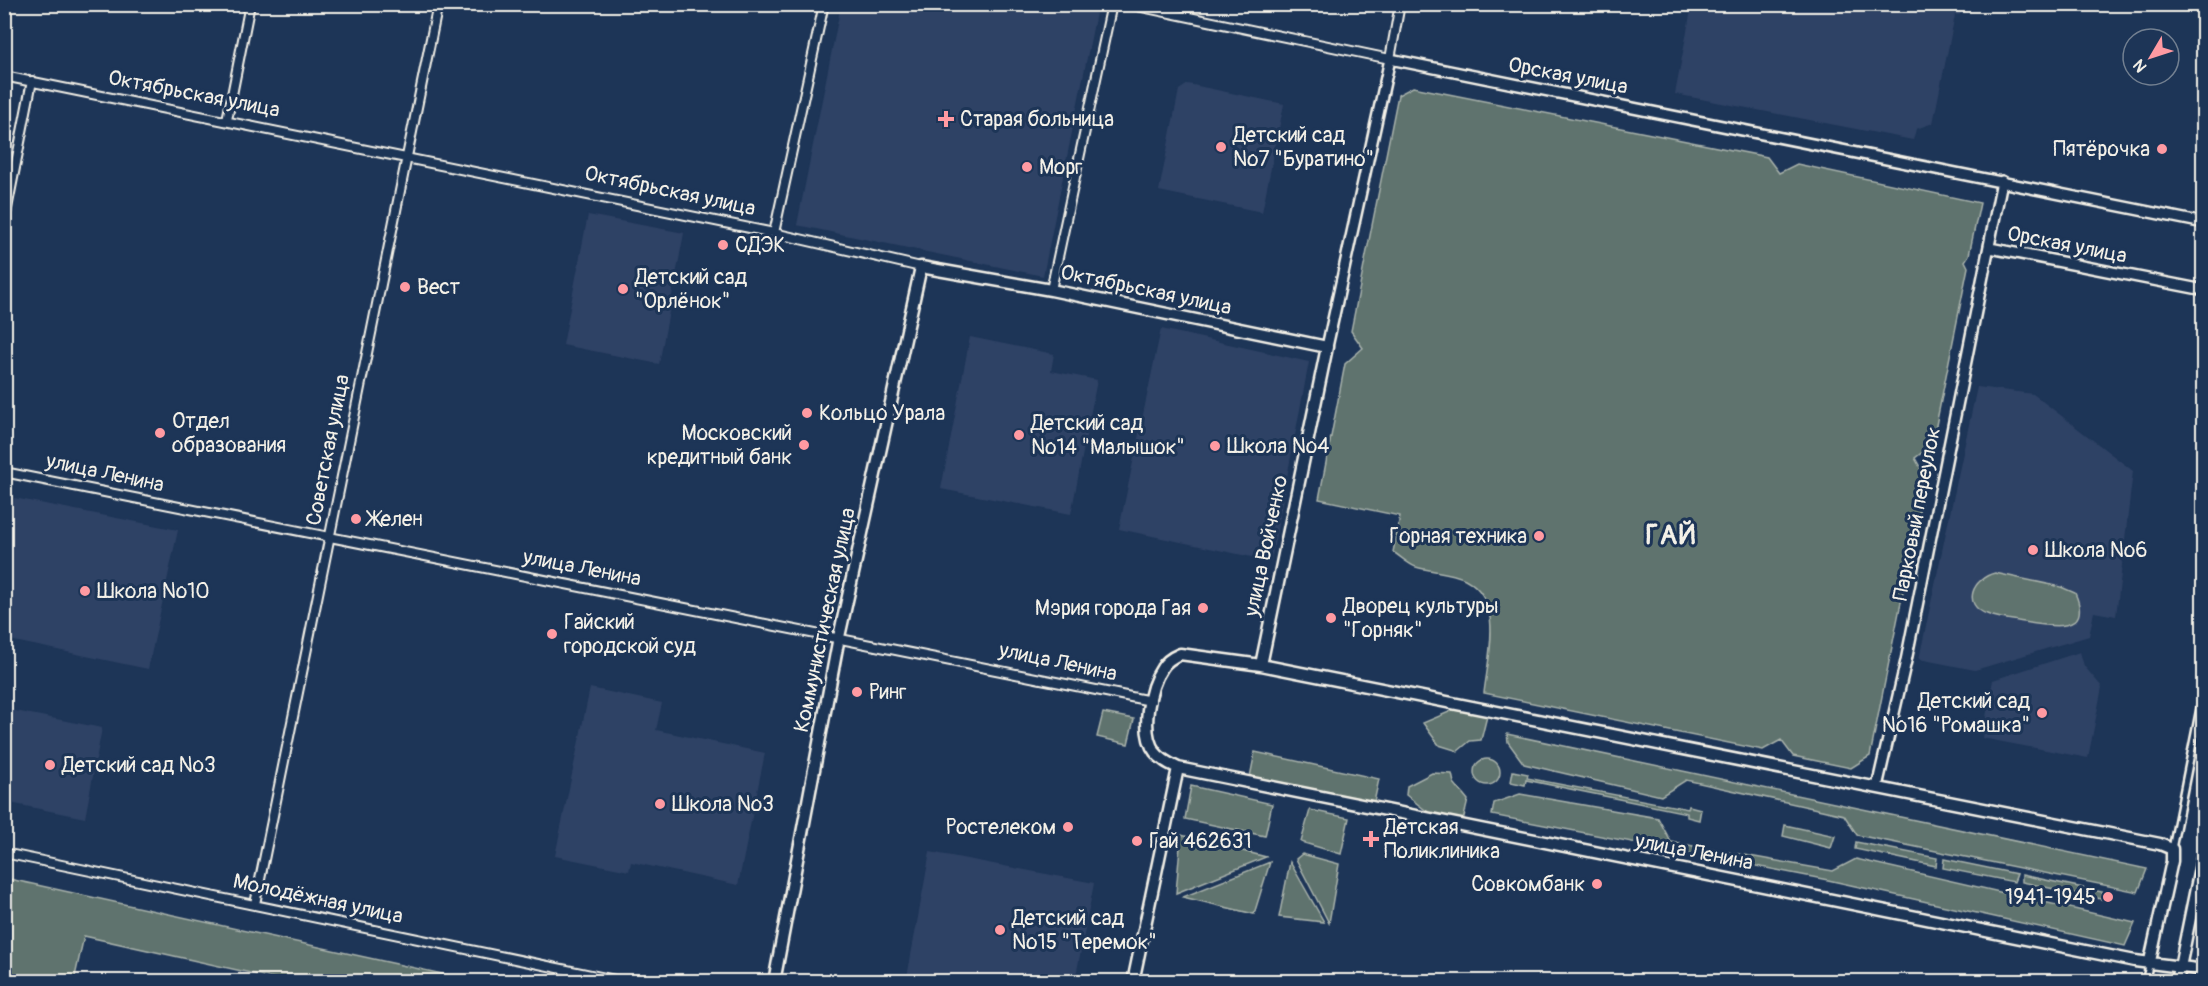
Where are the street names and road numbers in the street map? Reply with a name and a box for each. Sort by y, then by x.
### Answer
street label: Орская улица [1506,51,1630,101]
street label: Октябрьская улица [106,64,282,124]
street label: Октябрьская улица [582,160,758,222]
street label: Орская улица [2005,220,2129,270]
street label: Октябрьская улица [1058,259,1234,321]
street label: Советская улица [300,372,356,528]
street label: Парковый переулок [1887,425,1947,603]
street label: улица Ленина [43,447,166,499]
street label: улица Войченко [1238,473,1294,620]
street label: Коммунистическая улица [788,505,862,735]
street label: улица Ленина [520,543,643,593]
street label: улица Ленина [996,636,1119,688]
street label: улица Ленина [1632,827,1755,877]
street label: Молодёжная улица [231,868,405,930]

